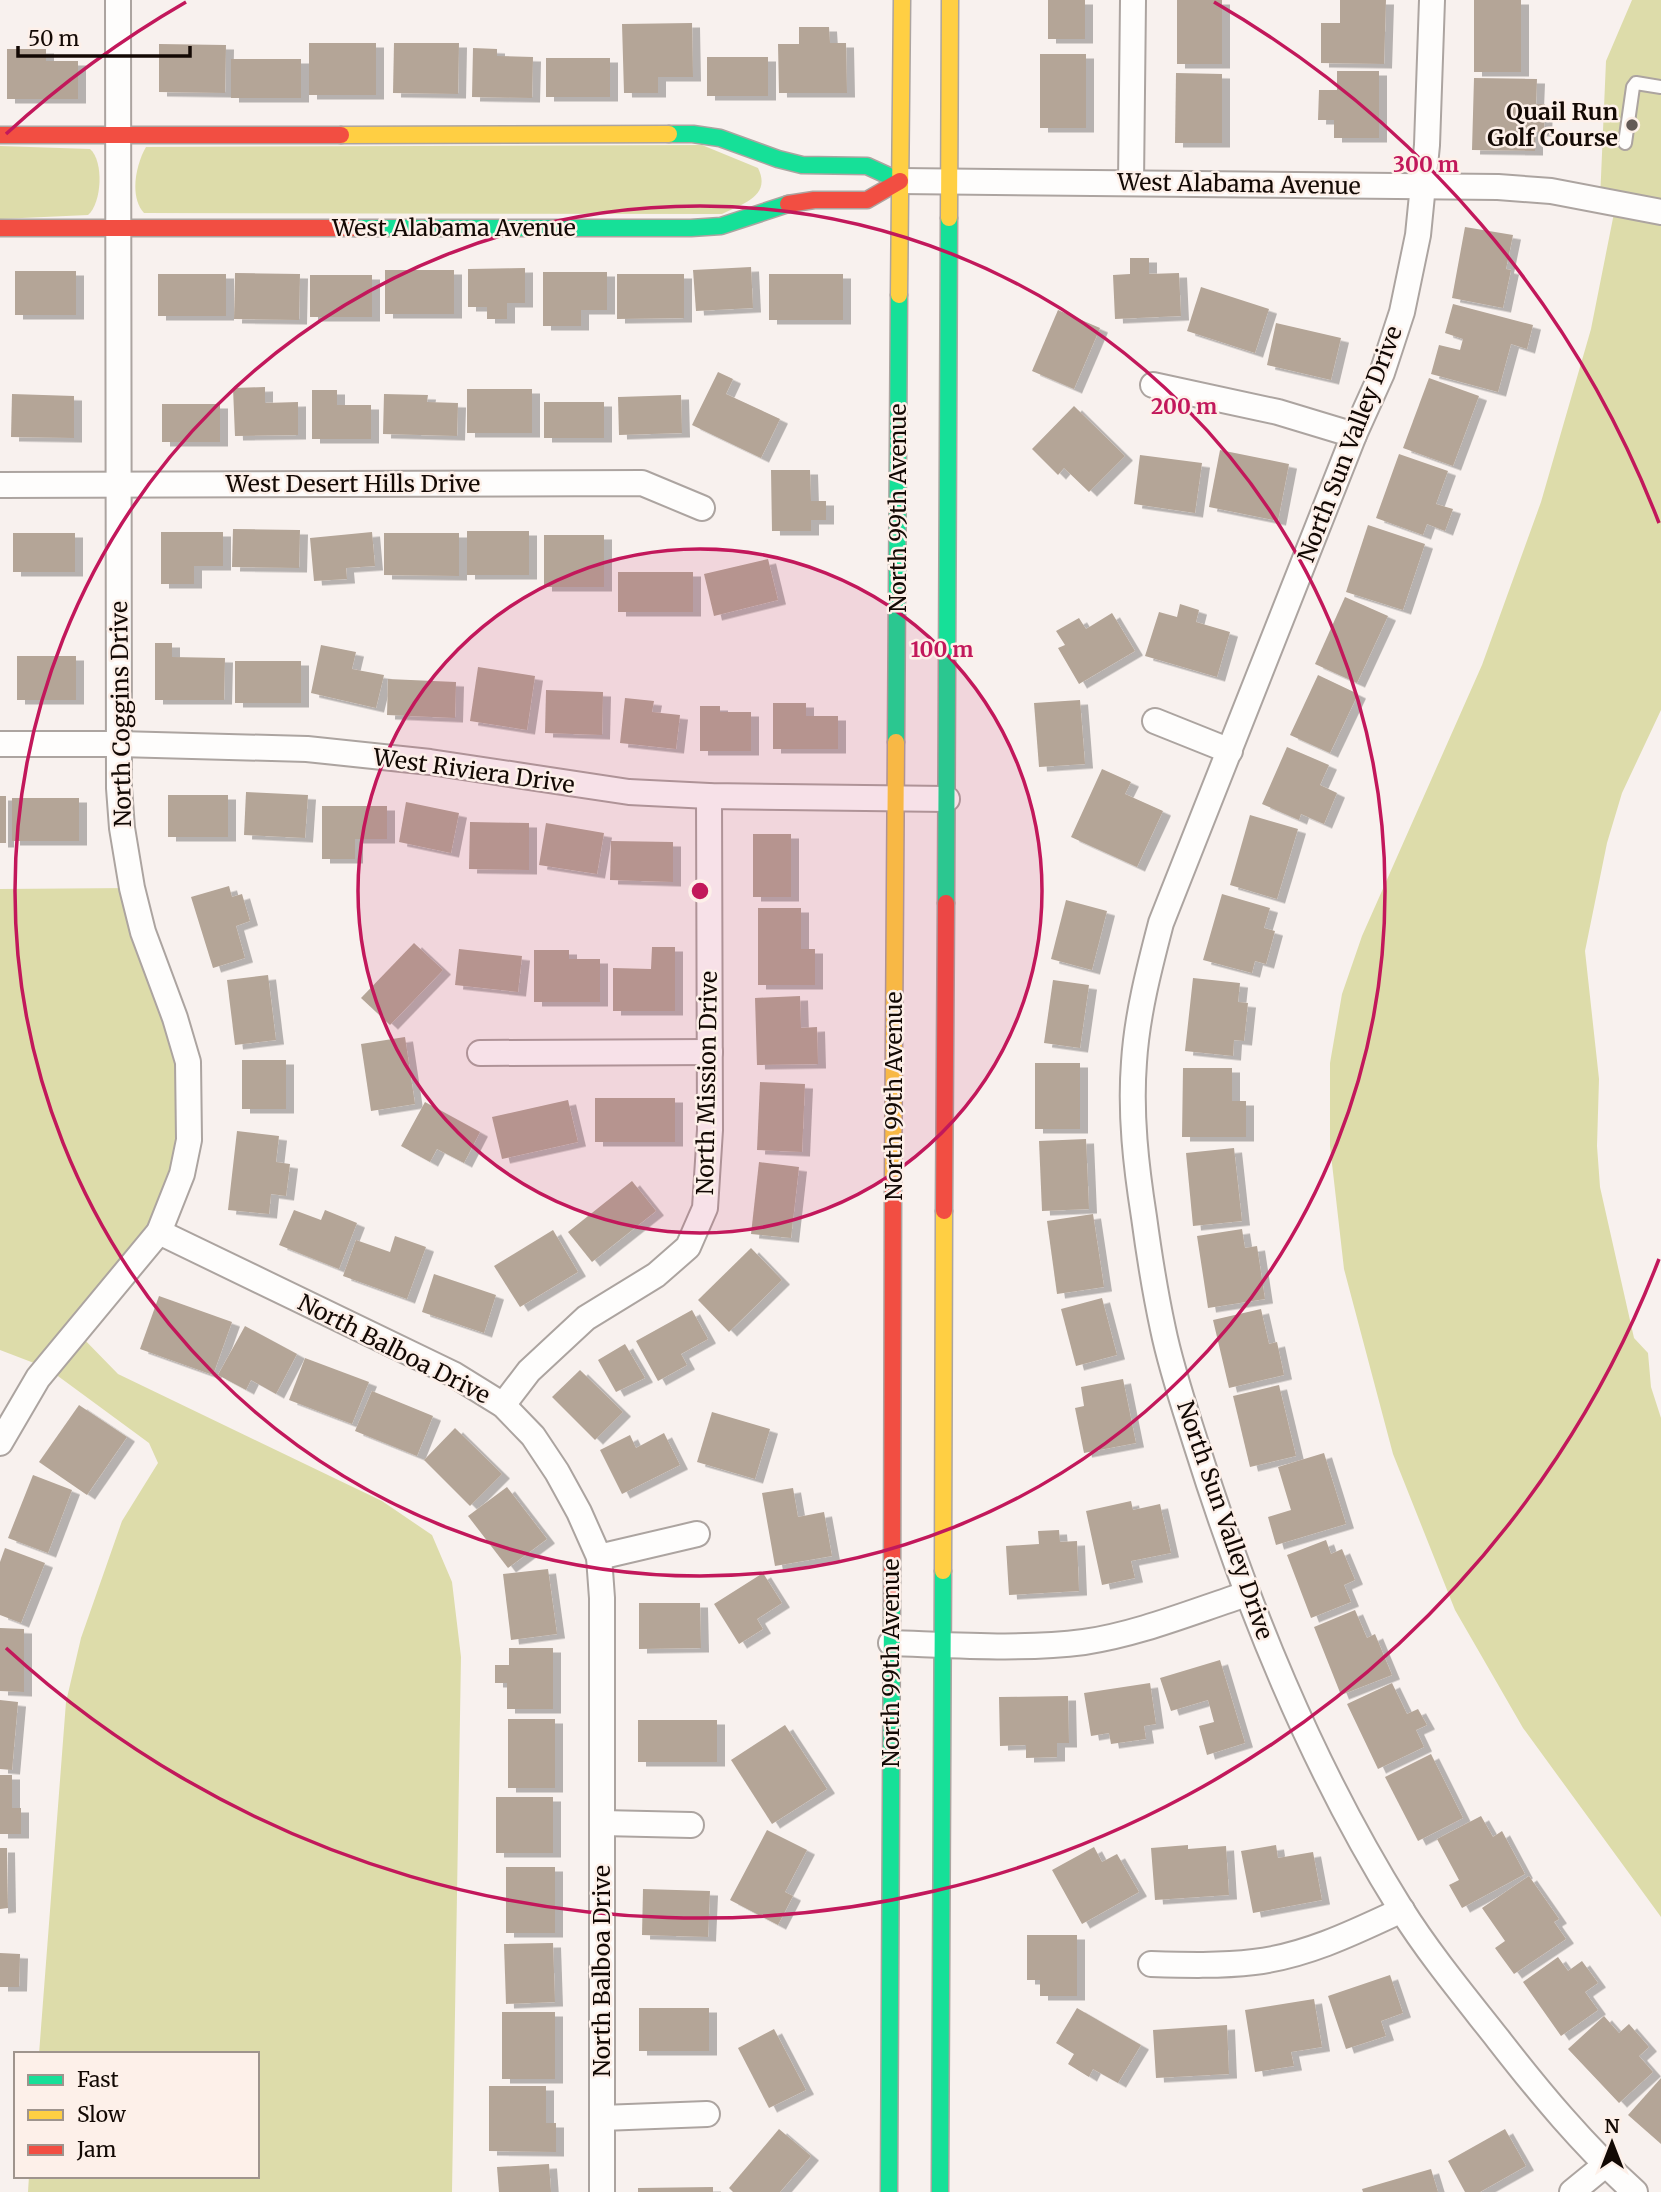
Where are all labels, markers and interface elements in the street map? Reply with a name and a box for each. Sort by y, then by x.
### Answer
scale bar [18,14,189,58]
text: 50 m [28,25,79,52]
place label: Quail Run Golf Course [1487,97,1618,152]
marker: Quail Run Golf Course [1624,117,1640,133]
text: 300 m [1393,151,1459,178]
street label: West Alabama Avenue [1116,167,1361,200]
street label: West Alabama Avenue [331,213,576,242]
street label: North Sun Valley Drive [1291,322,1408,566]
text: 200 m [1151,393,1217,420]
street label: North 99th Avenue [883,404,912,612]
street label: West Desert Hills Drive [225,469,480,498]
street label: North Coggins Drive [104,601,137,827]
text: 100 m [911,636,973,663]
street label: West Riviera Drive [371,742,577,799]
centre of rings [688,879,712,903]
street label: North Mission Drive [690,971,723,1195]
street label: North 99th Avenue [879,992,908,1200]
street label: North Balboa Drive [293,1288,495,1410]
street label: North Sun Valley Drive [1171,1397,1280,1643]
street label: North 99th Avenue [876,1559,905,1767]
street label: North Balboa Drive [587,1865,616,2077]
legend [14,2052,259,2178]
text: Fast [77,2066,119,2093]
text: Slow [77,2101,126,2128]
north arrow [1577,2108,1647,2178]
text: N [1604,2114,1620,2138]
text: Jam [76,2136,116,2163]

